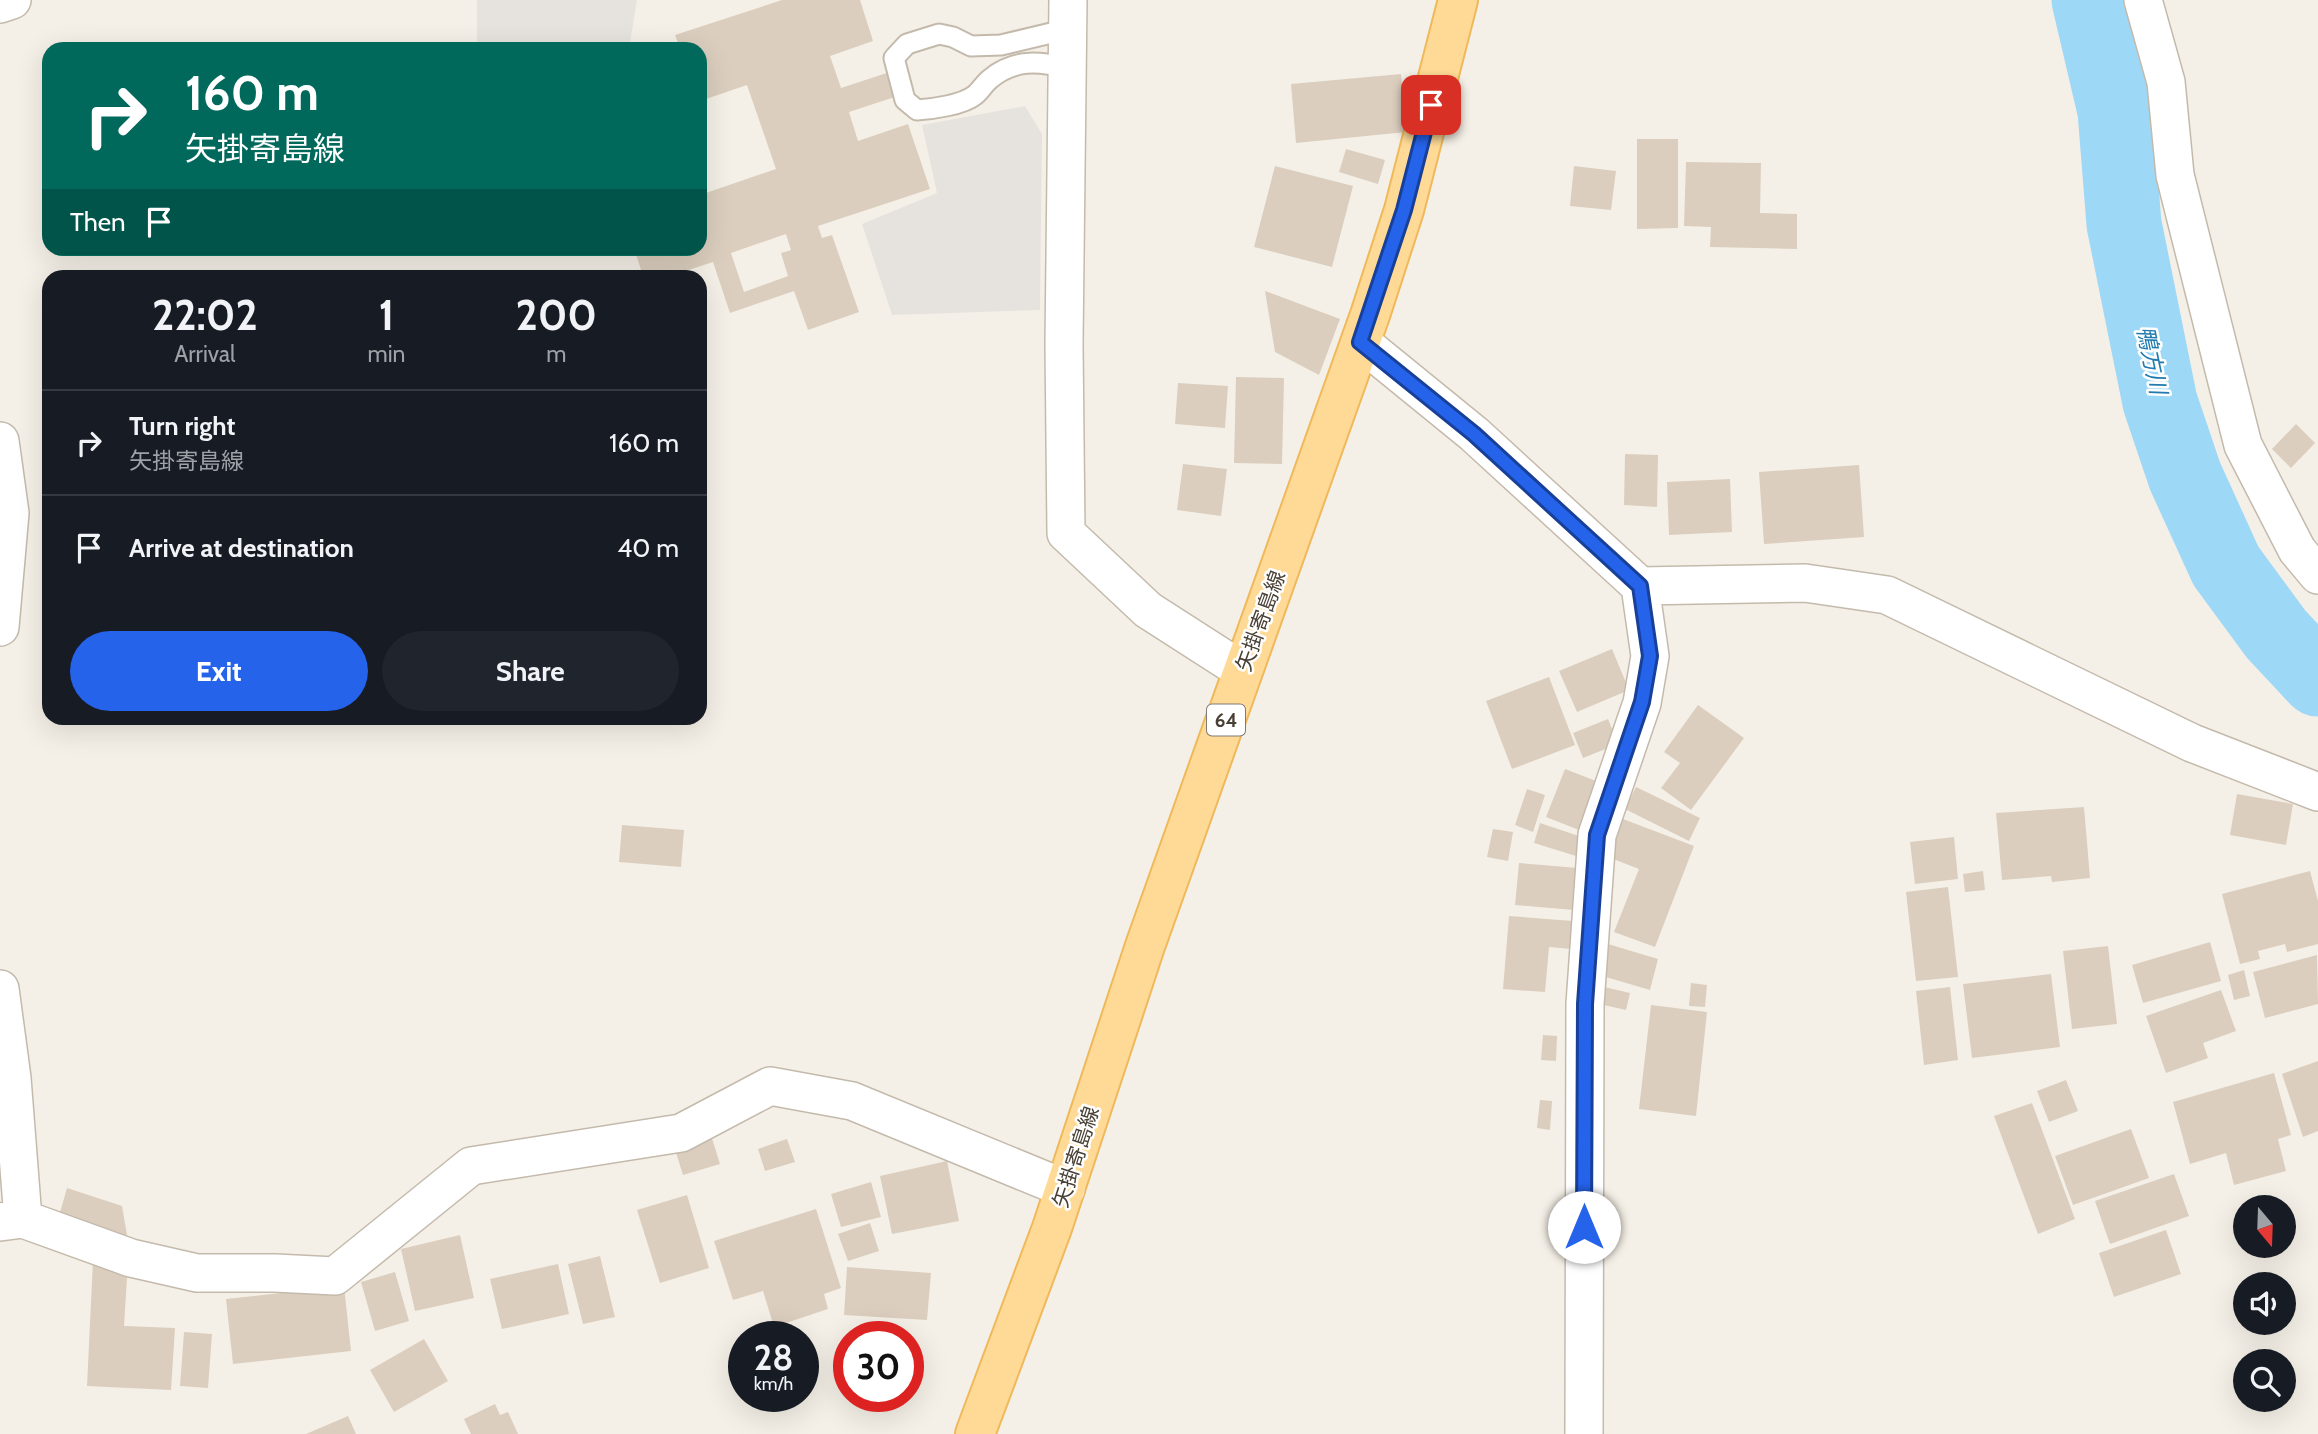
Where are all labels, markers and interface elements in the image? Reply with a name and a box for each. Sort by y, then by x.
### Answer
text: 160 m [185,63,319,122]
icon: right [70,70,161,161]
pin [1401,75,1461,135]
icon: arrive [1412,86,1450,124]
text: 矢掛寄島線 [185,129,345,168]
icon: arrive [140,203,178,241]
text: Then [70,206,126,238]
text: 22:02 [152,289,258,341]
text: 1 [379,289,394,341]
text: 200 [515,289,597,341]
water label: 鴨方川 [2131,323,2173,400]
text: Arrival [174,340,235,368]
text: min [368,340,405,368]
text: m [546,340,566,368]
text: Turn right [129,410,235,442]
icon: right [70,424,108,462]
text: 160 m [609,427,679,459]
text: 矢掛寄島線 [129,447,244,475]
icon: arrive [70,529,108,567]
text: Arrive at destination [129,532,354,564]
text: 40 m [617,532,679,564]
street label: 矢掛寄島線 [1231,567,1290,674]
button: Exit [70,631,368,711]
button: Share [382,631,679,711]
road number: 64 [1207,705,1245,736]
street label: 矢掛寄島線 [1047,1103,1104,1211]
position arrow [1547,1190,1621,1264]
north arrow [2233,1195,2296,1258]
map controls [2233,1195,2296,1412]
button: sound [2233,1272,2296,1335]
speed limit sign: 30 [833,1321,924,1412]
text: 28 [754,1336,793,1379]
button: search [2233,1349,2296,1412]
text: km/h [754,1373,793,1395]

